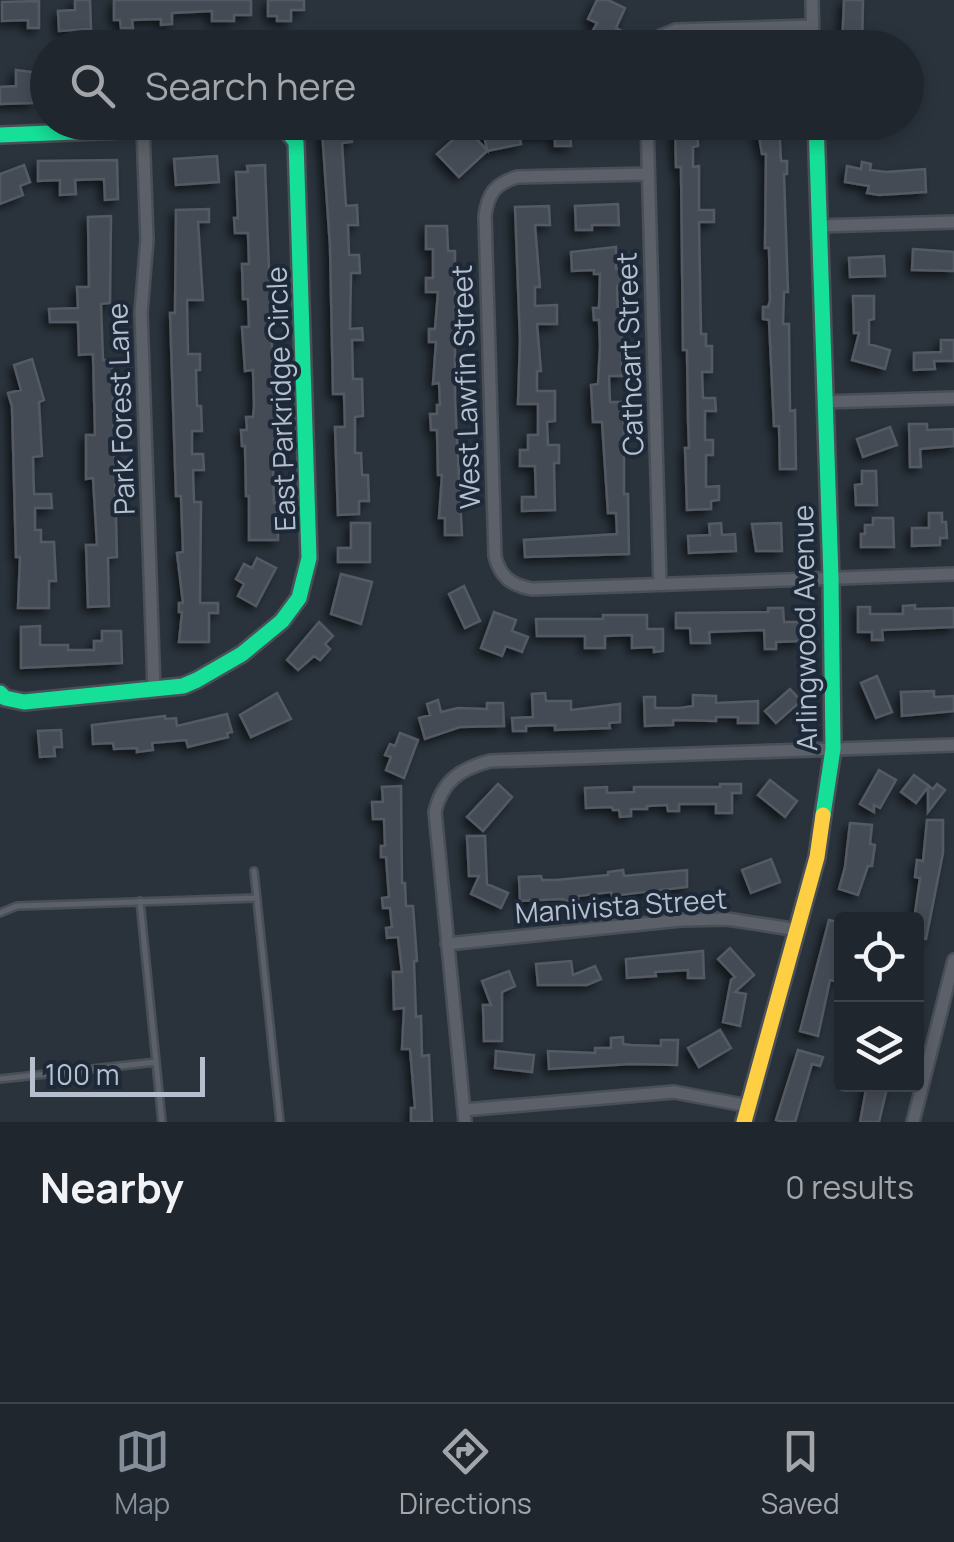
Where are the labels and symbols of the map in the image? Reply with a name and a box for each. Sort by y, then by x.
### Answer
street label: Cathcart Street [606,252,652,456]
street label: West Lawfin Street [442,264,488,510]
street label: East Parkridge Circle [256,266,304,532]
street label: Park Forest Lane [97,302,143,516]
street label: Arlingwood Avenue [783,505,825,751]
street label: Manivista Street [514,879,728,931]
scale bar [30,1052,205,1096]

